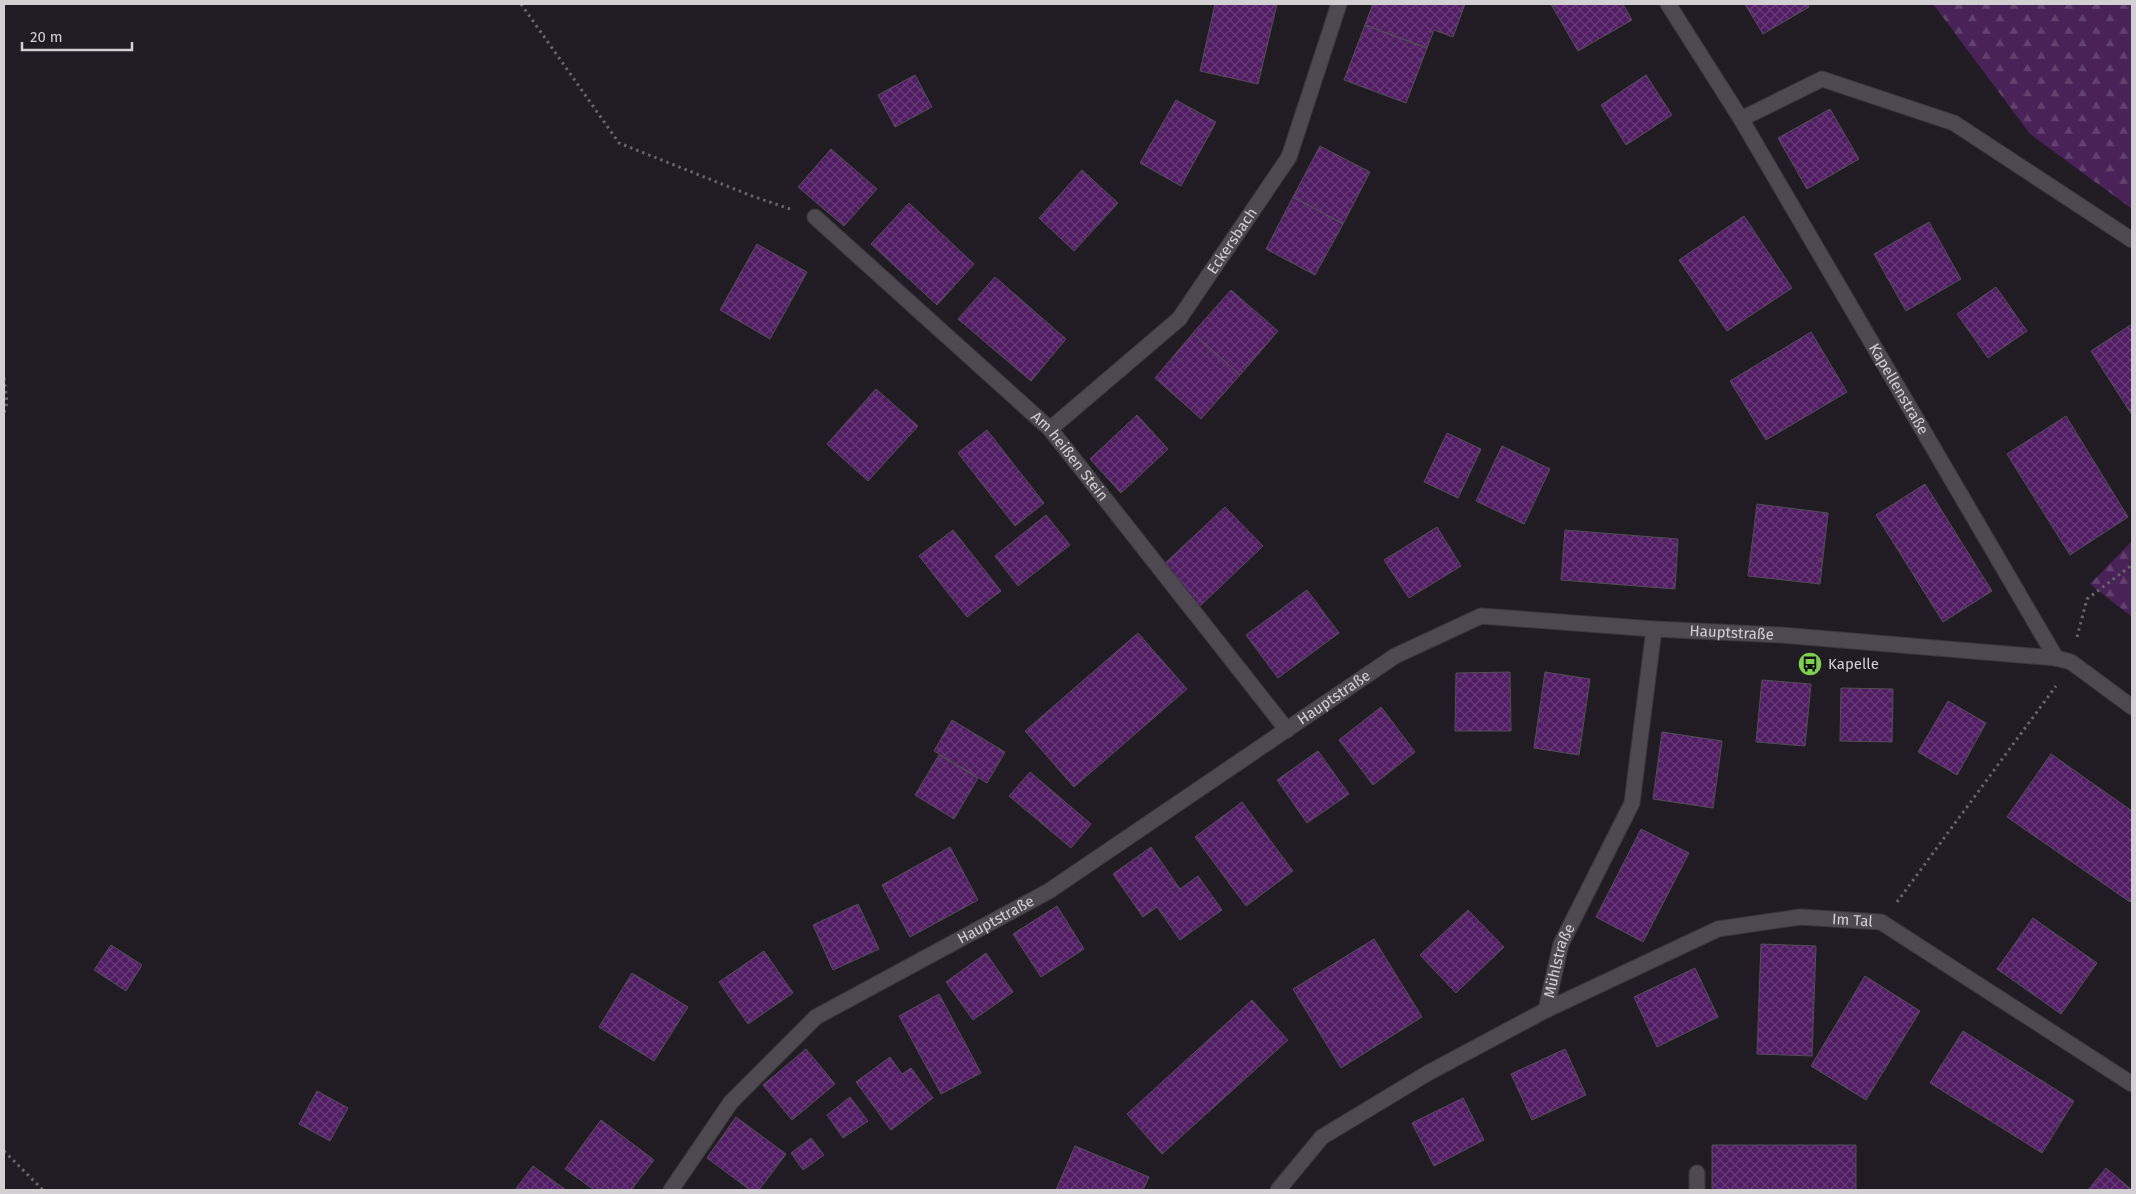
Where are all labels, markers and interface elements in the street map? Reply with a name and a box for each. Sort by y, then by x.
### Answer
scale bar [22,20,132,52]
text: 20 m [30,28,63,46]
street label: Eckersbach [1203,204,1261,277]
street label: Kapellenstraße [1865,340,1933,438]
street label: Am heißen Stein [1028,408,1112,505]
street label: Hauptstraße [1689,622,1774,644]
bus stop icon: Kapelle [1797,651,1823,677]
place label: Kapelle [1828,655,1879,673]
street label: Hauptstraße [1294,666,1374,729]
street label: Hauptstraße [954,892,1037,948]
street label: Im Tal [1832,910,1874,931]
street label: Mühlstraße [1540,921,1579,1000]

